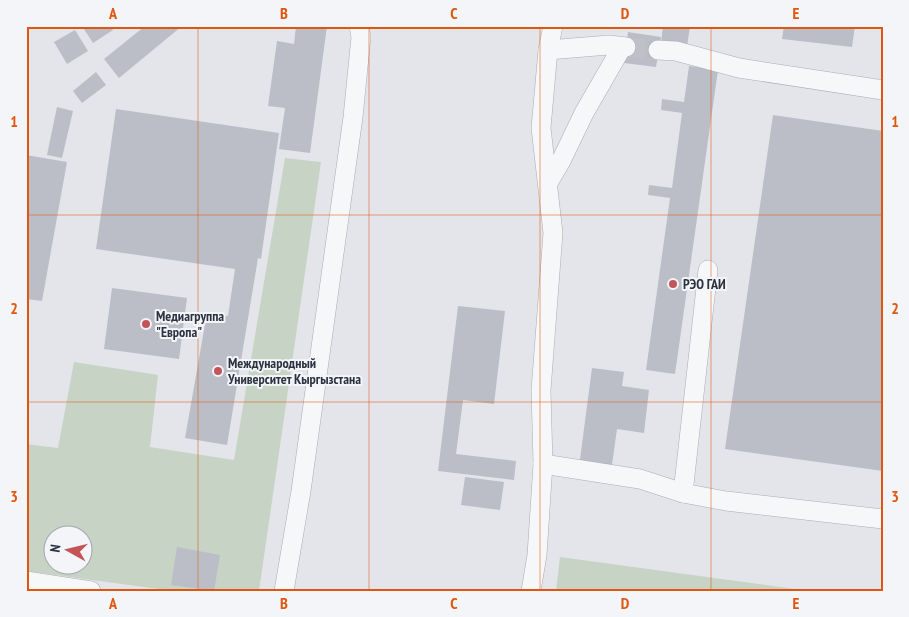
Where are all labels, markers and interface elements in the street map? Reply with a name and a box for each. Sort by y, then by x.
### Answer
text: A [108,3,118,23]
text: B [280,3,288,23]
text: C [450,3,458,23]
text: D [621,3,630,23]
text: E [793,3,800,23]
text: 1 [10,111,18,131]
text: 1 [891,111,899,131]
place label: РЭО ГАИ [683,275,726,293]
marker: РЭО ГАИ [667,278,679,290]
text: 2 [10,298,18,318]
text: 2 [891,298,899,318]
place label: Медиагруппа "Европа" [156,307,224,341]
marker: Медиагруппа "Европа" [140,318,152,330]
place label: Международный Университет Кыргызстана [227,354,361,388]
marker: Международный Университет Кыргызстана [212,365,224,377]
text: 3 [10,486,18,506]
text: 3 [891,486,899,506]
north arrow [42,524,92,574]
text: N [46,543,65,553]
text: A [108,593,118,613]
text: B [280,593,288,613]
text: C [450,593,458,613]
text: D [621,593,630,613]
text: E [793,593,800,613]

